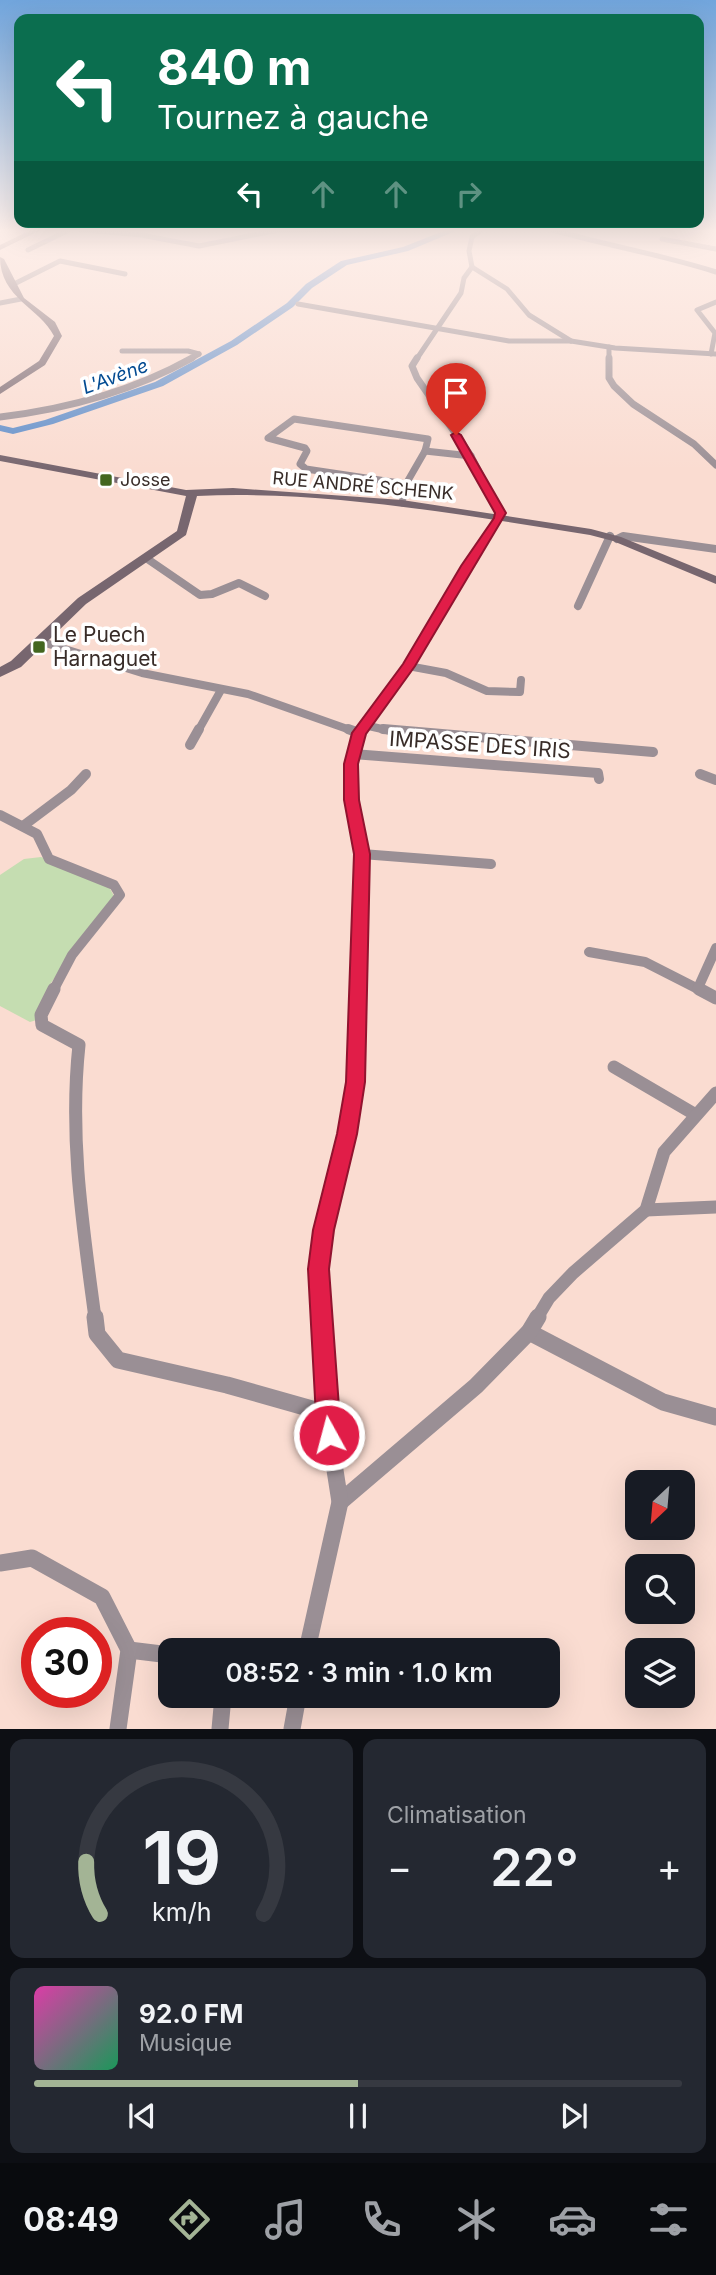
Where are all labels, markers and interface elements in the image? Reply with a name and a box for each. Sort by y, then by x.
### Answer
text: 840 m [157,38,311,97]
icon: left [42,42,133,133]
text: Tournez à gauche [157,98,429,137]
icon: left [231,175,269,213]
icon: ahead [304,175,342,213]
icon: ahead [377,175,415,213]
icon: right [450,175,488,213]
water label: L'Avène [79,354,151,399]
pin [426,363,486,435]
icon: arrive [437,374,475,412]
street label: RUE ANDRÉ SCHENK [272,466,455,504]
place label: Josse [120,469,171,490]
marker: Josse [98,472,114,488]
place label: Le Puech Harnaguet [53,622,157,671]
marker: Le Puech Harnaguet [31,639,47,655]
street label: IMPASSE DES IRIS [388,726,572,763]
position arrow [292,1398,366,1472]
north arrow [625,1470,695,1540]
map controls [625,1470,695,1708]
button: search [625,1554,695,1624]
speed limit sign: 30 [21,1617,112,1708]
button: layers [625,1638,695,1708]
text: 08:52 · 3 min · 1.0 km [225,1657,493,1688]
text: Climatisation [387,1801,527,1829]
text: 19 [142,1814,221,1903]
text: 22° [490,1836,579,1899]
text: − [387,1844,412,1890]
text: + [657,1844,682,1890]
text: km/h [152,1897,211,1927]
text: 92.0 FM [139,1998,243,2029]
text: Musique [139,2029,232,2057]
icon: previous [123,2097,161,2135]
icon: pause [339,2097,377,2135]
icon: next [555,2097,593,2135]
icon: directions [165,2195,214,2244]
icon: music [261,2195,310,2244]
icon: phone [357,2195,406,2244]
icon: climate [452,2195,501,2244]
icon: car [548,2195,597,2244]
icon: filters [644,2195,693,2244]
text: 08:49 [23,2200,119,2239]

